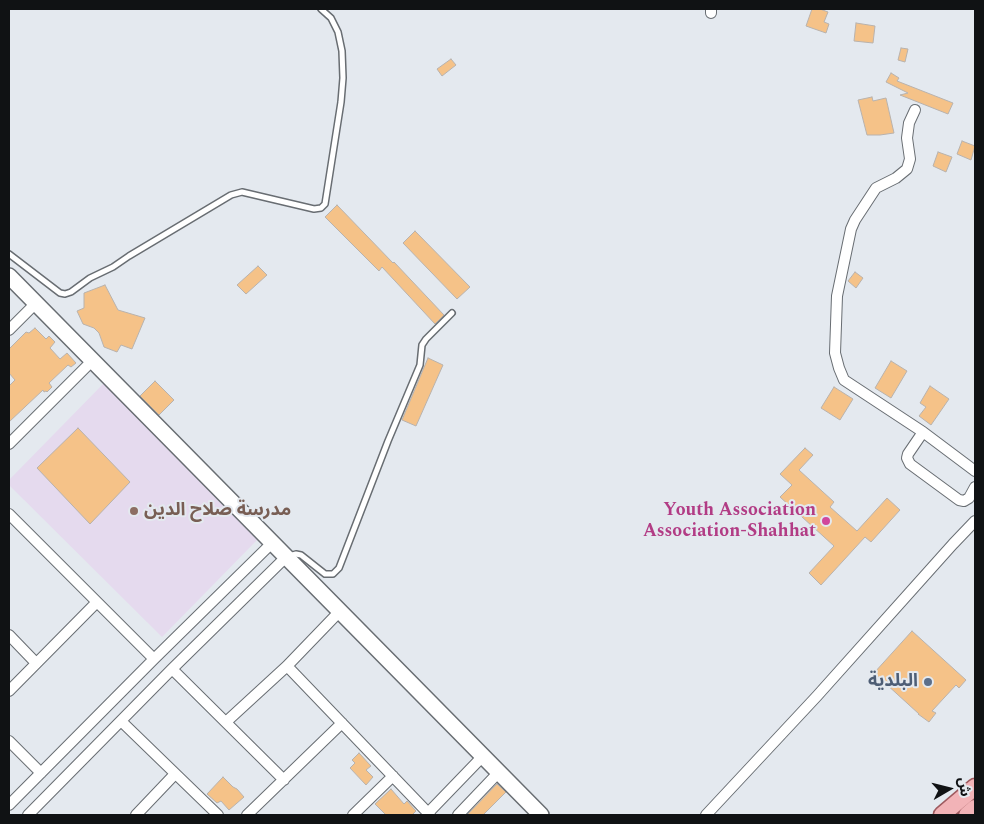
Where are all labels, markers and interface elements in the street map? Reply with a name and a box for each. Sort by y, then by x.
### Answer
place label: مدرسة صلاح الدين [144,500,291,522]
place label: Youth Association Association-Shahhat [643,500,816,542]
marker: مدرسة صلاح الدين [128,505,140,517]
marker: Youth Association Association-Shahhat [820,515,832,527]
place label: البلدية [868,671,918,693]
marker: البلدية [922,676,934,688]
north arrow [924,764,974,814]
text: ش [953,776,976,798]

